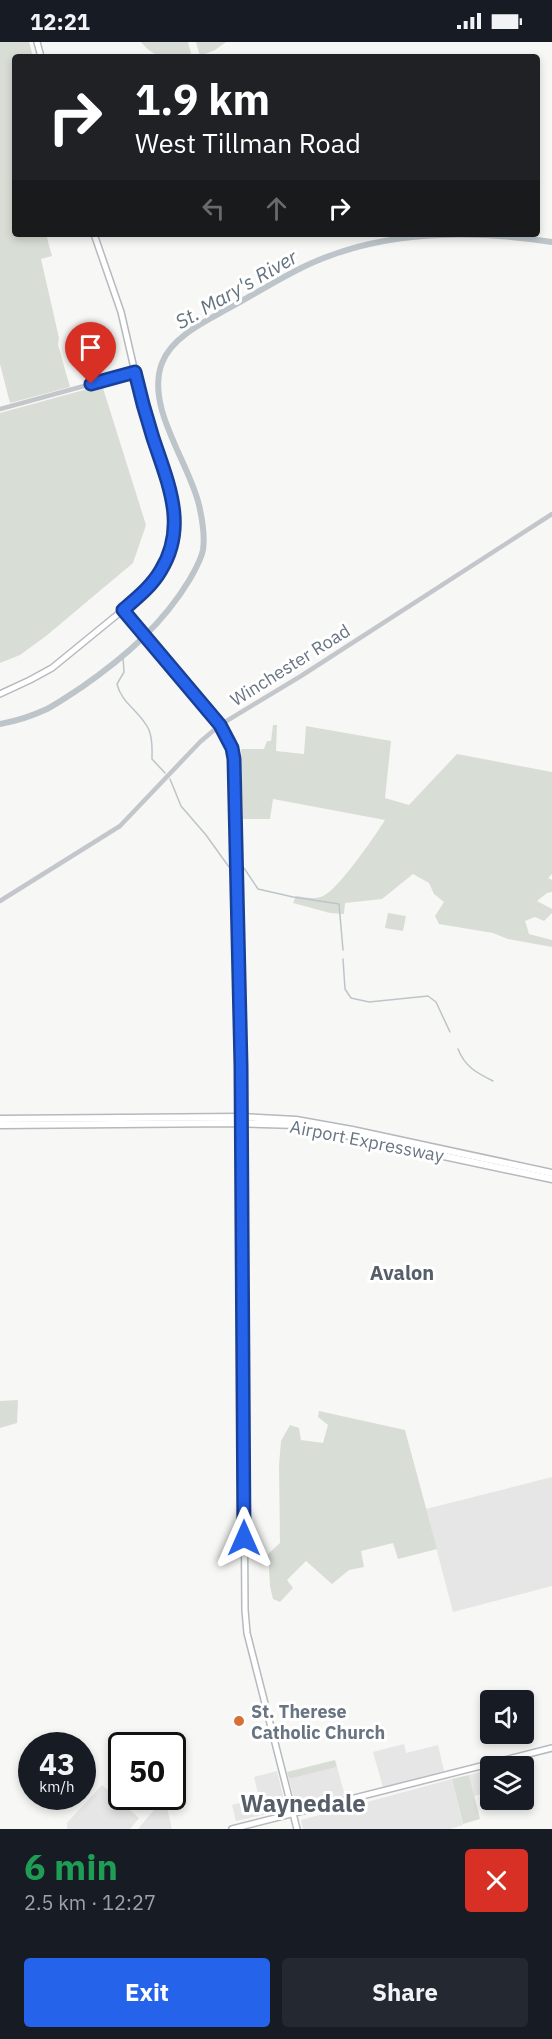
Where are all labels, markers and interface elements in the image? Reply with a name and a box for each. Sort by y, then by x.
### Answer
text: 12:21 [30,7,90,36]
text: 1.9 km [135,72,270,127]
icon: right [36,78,114,156]
text: West Tillman Road [135,125,361,160]
icon: left [197,192,230,225]
icon: ahead [260,192,293,225]
icon: right [323,192,356,225]
water label: St. Mary's River [170,243,303,335]
pin [65,322,116,384]
icon: arrive [74,331,107,364]
street label: Winchester Road [226,619,354,711]
street label: Airport Expressway [288,1115,446,1167]
district label: Avalon [370,1259,434,1286]
position arrow [212,1506,276,1570]
map controls [480,1690,534,1810]
button: sound [480,1690,534,1744]
place label: St. Therese Catholic Church [251,1700,385,1744]
marker: St. Therese Catholic Church [232,1714,246,1728]
speed limit sign: 50 [108,1732,186,1810]
text: 43 [39,1744,75,1783]
button: layers [480,1756,534,1810]
text: km/h [39,1777,75,1796]
district label: Waynedale [240,1787,366,1819]
text: 6 min [24,1843,118,1890]
button: close [465,1849,528,1912]
text: 2.5 km · 12:27 [24,1889,156,1916]
button: Exit [24,1958,270,2027]
button: Share [282,1958,528,2027]

